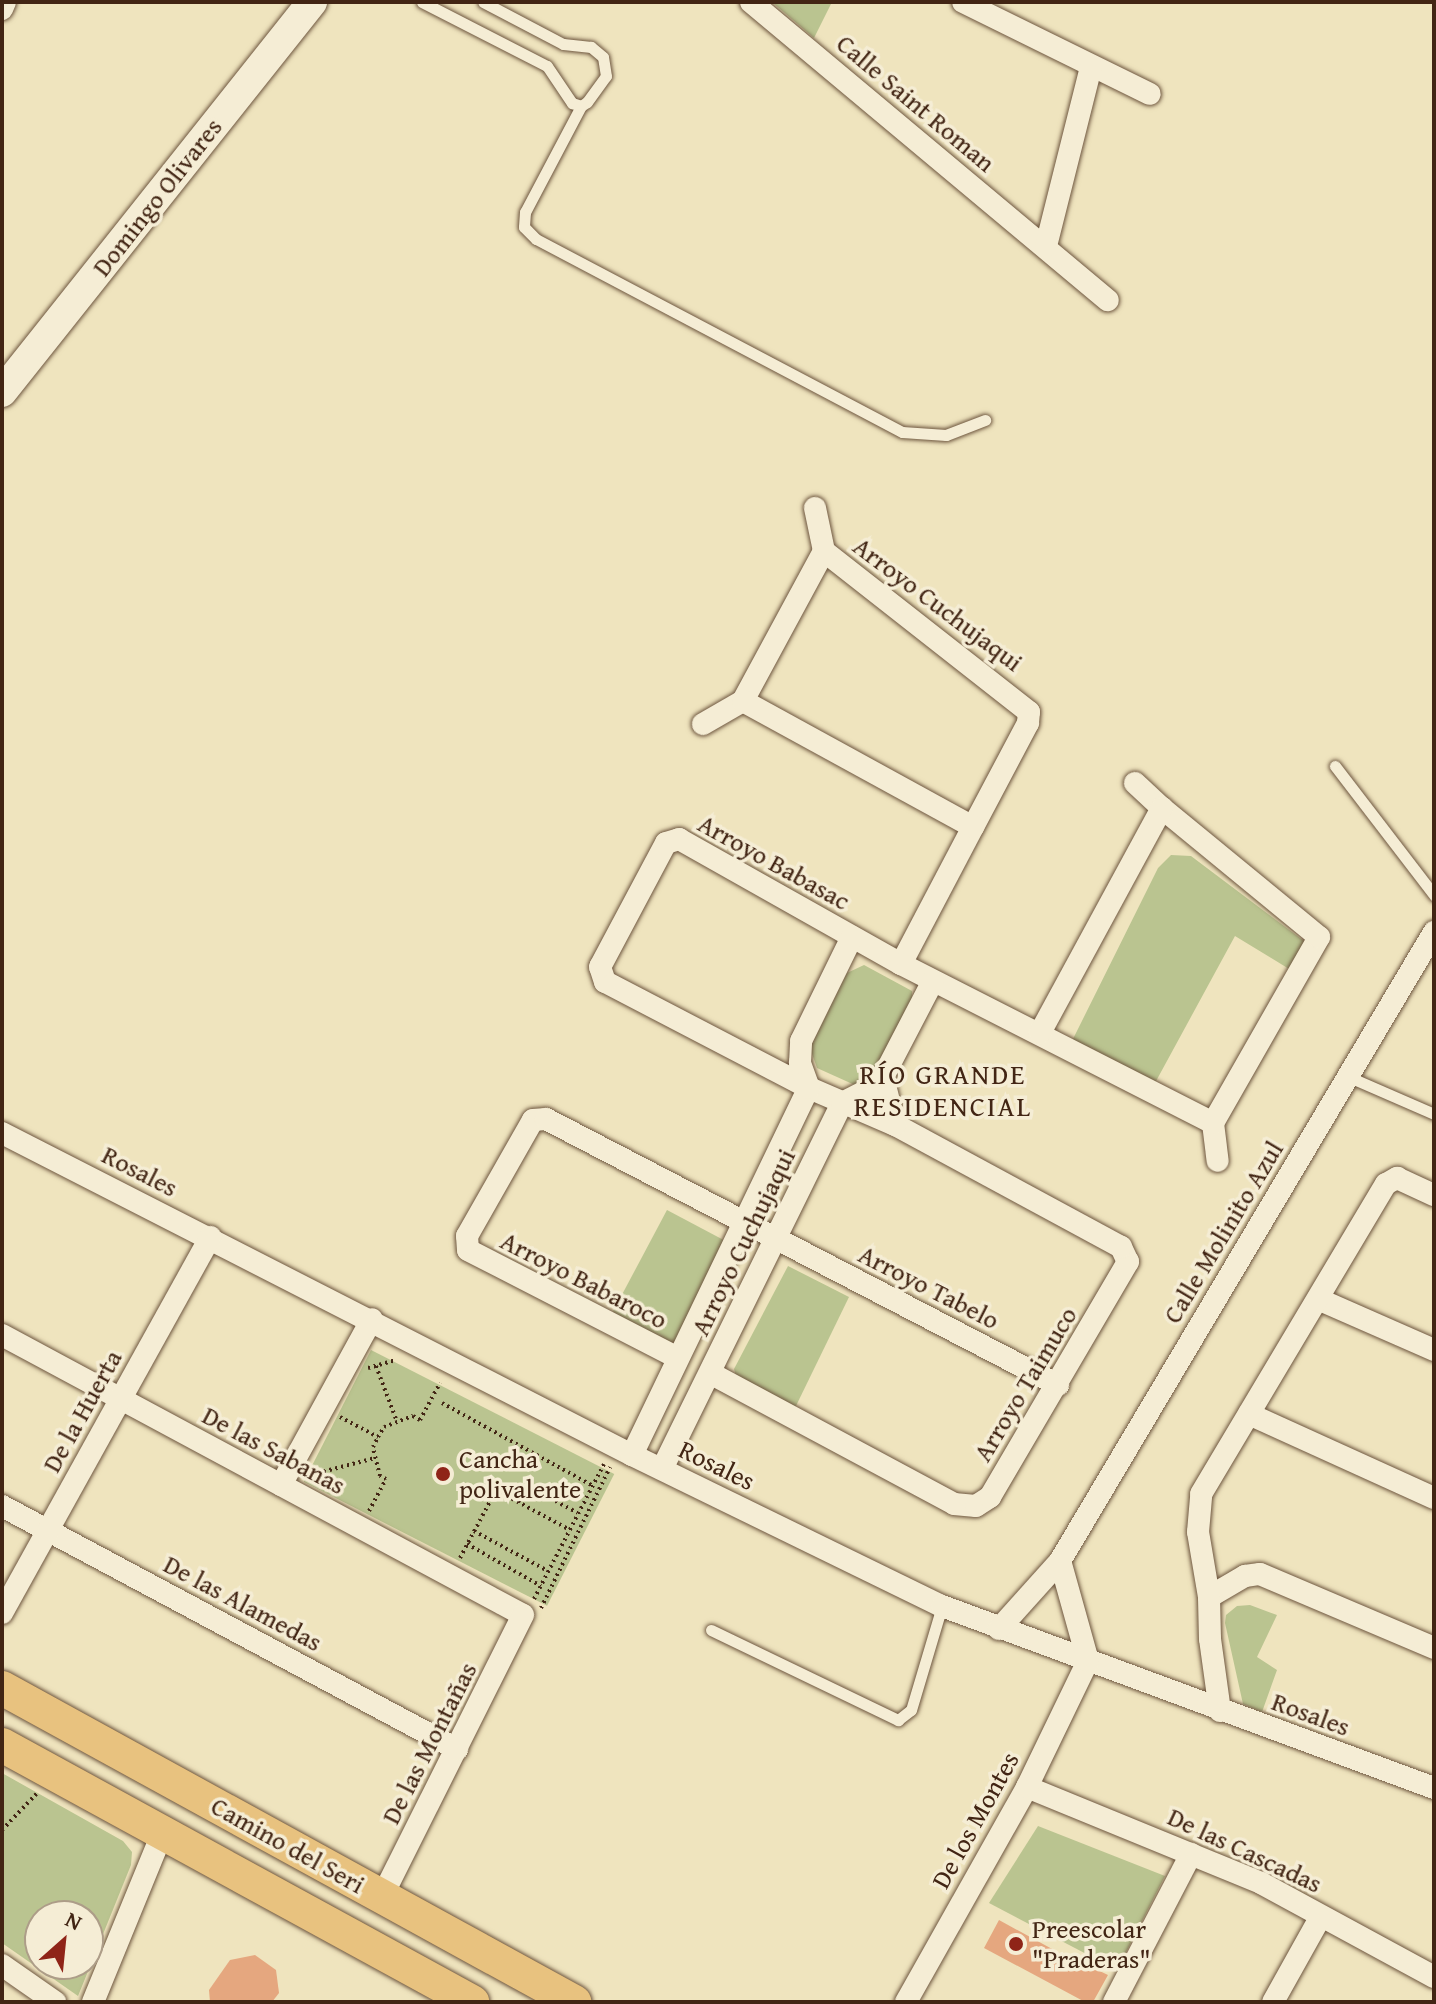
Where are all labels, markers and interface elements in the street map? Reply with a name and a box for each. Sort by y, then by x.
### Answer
street label: Calle Saint Roman [830,28,1002,178]
street label: Domingo Olivares [86,112,228,282]
street label: Arroyo Cuchujaqui [847,530,1029,678]
street label: Arroyo Babasac [693,808,855,916]
district label: RÍO GRANDE RESIDENCIAL [854,1057,1032,1123]
street label: Calle Molinito Azul [1156,1135,1290,1329]
street label: Rosales [97,1139,183,1203]
street label: Arroyo Cuchujaqui [684,1144,802,1340]
street label: Arroyo Babaroco [496,1225,672,1335]
street label: Arroyo Tabelo [854,1238,1004,1336]
street label: Arroyo Taimuco [967,1301,1083,1467]
street label: De la Huerta [36,1345,128,1477]
street label: De las Sabanas [197,1399,351,1501]
street label: Rosales [674,1433,760,1497]
place label: Cancha polivalente [459,1443,581,1504]
marker: Cancha polivalente [434,1465,452,1483]
street label: De las Alamedas [159,1548,327,1658]
street label: De las Montañas [375,1657,483,1829]
street label: Rosales [1268,1686,1354,1742]
street label: De los Montes [925,1746,1025,1894]
street label: Camino del Seri [206,1790,370,1900]
street label: De las Cascadas [1163,1801,1327,1899]
north arrow [24,1900,104,1980]
text: N [60,1903,88,1938]
place label: Preescolar "Praderas" [1032,1913,1151,1974]
marker: Preescolar "Praderas" [1007,1935,1025,1953]

